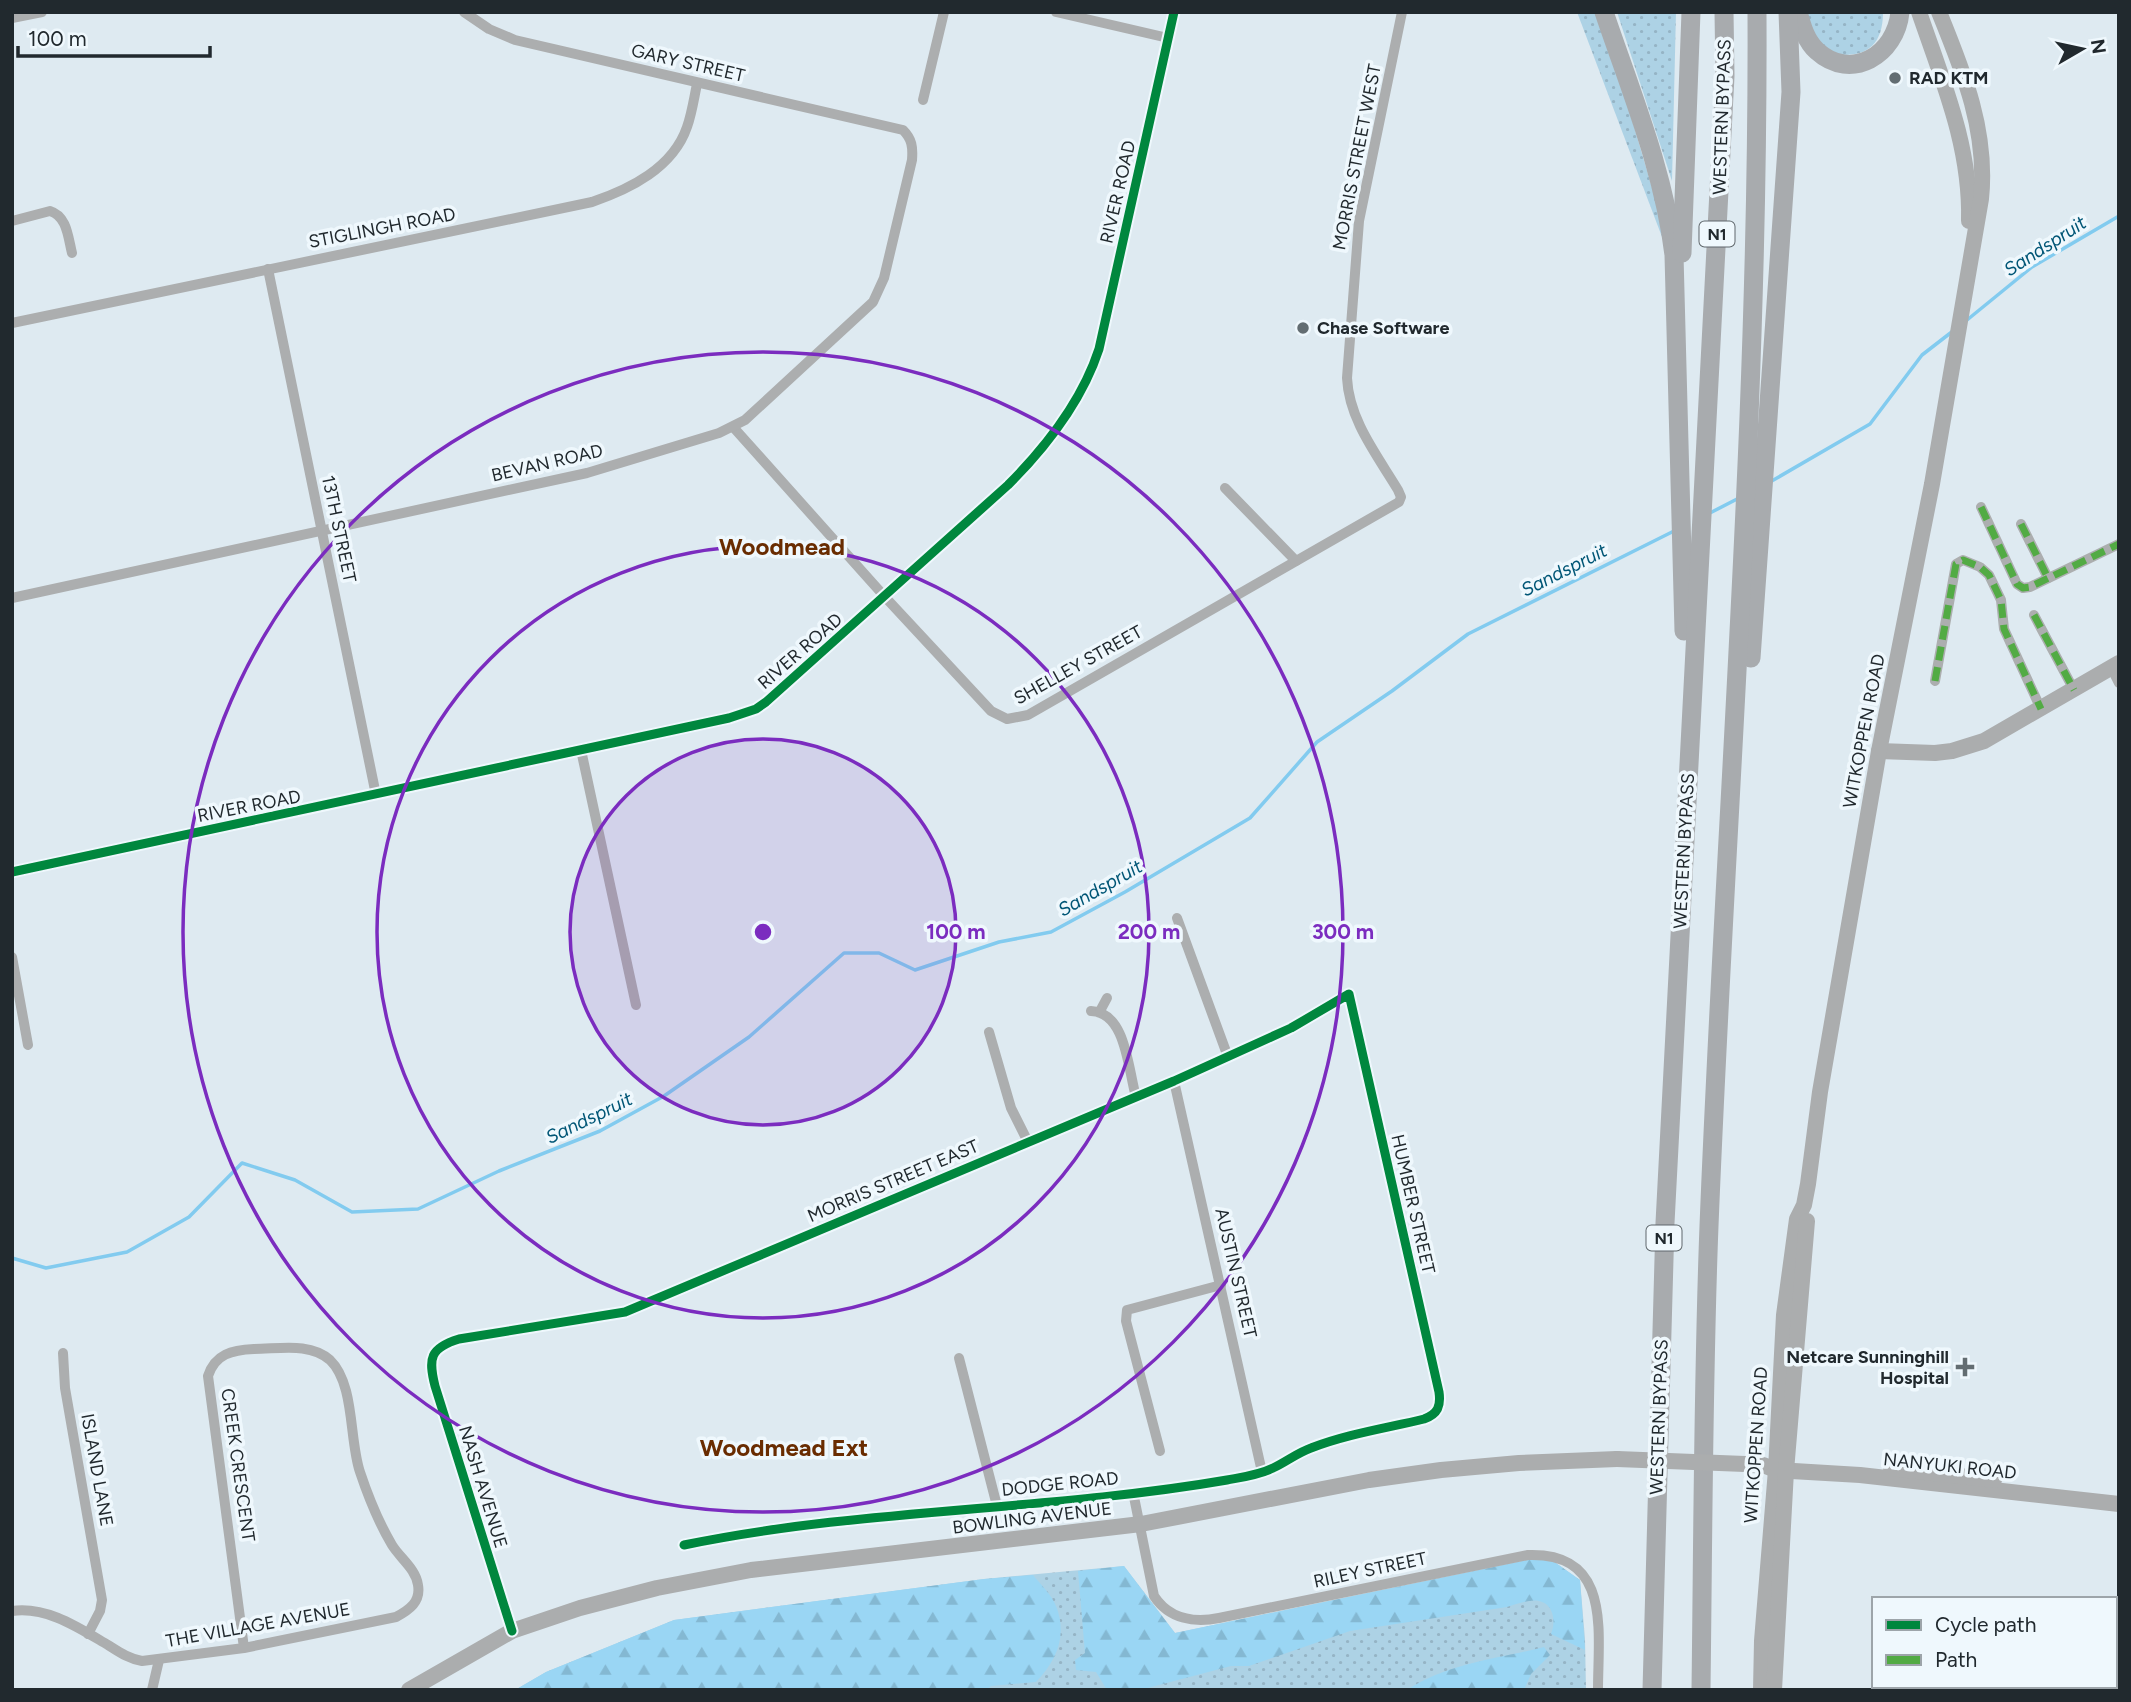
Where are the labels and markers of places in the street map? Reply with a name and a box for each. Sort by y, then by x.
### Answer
place label: RAD KTM [1909,67,1988,89]
marker: RAD KTM [1887,70,1903,86]
place label: Chase Software [1317,317,1449,339]
marker: Chase Software [1295,320,1311,336]
centre of rings [751,920,775,944]
place label: Netcare Sunninghill Hospital [1786,1346,1949,1389]
marker: Netcare Sunninghill Hospital [1955,1357,1975,1377]

